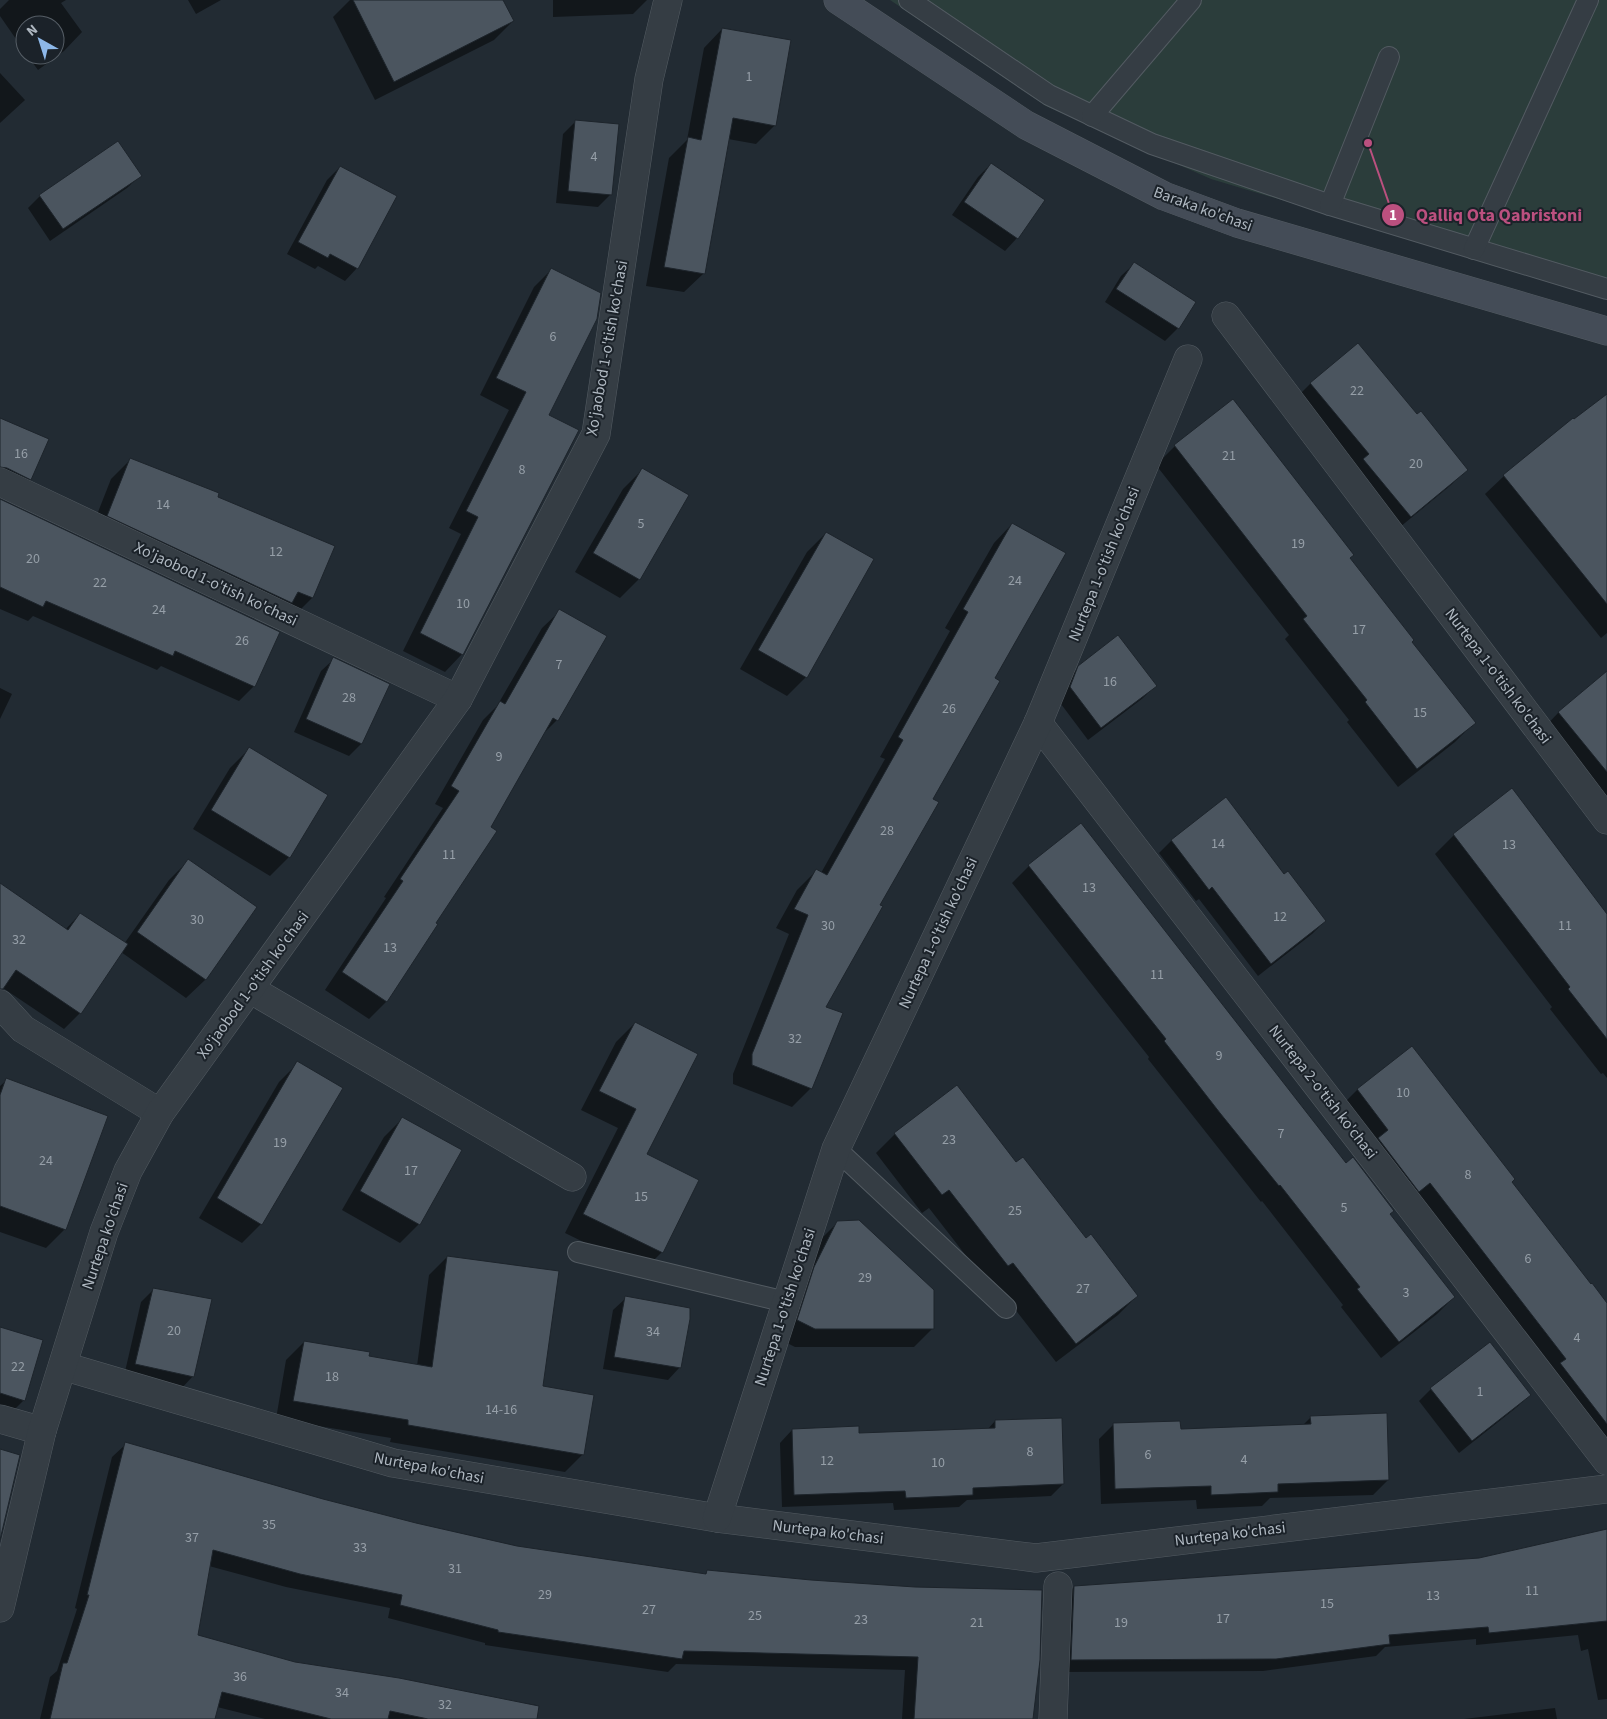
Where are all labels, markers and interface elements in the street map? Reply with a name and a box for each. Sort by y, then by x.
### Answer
north arrow [15,15,65,65]
text: N [23,20,42,41]
house number: 1 [746,67,753,87]
house number: 4 [591,147,598,167]
street label: Baraka ko'chasi [1150,181,1256,237]
callout: Qalliq Ota Qabristoni [1381,198,1592,231]
text: Qalliq Ota Qabristoni [1416,203,1582,228]
text: 1 [1389,205,1397,226]
street label: Xo'jaobod 1-o'tish ko'chasi [581,259,633,437]
house number: 6 [550,327,557,347]
house number: 22 [1350,381,1364,401]
house number: 16 [14,444,28,464]
house number: 21 [1222,446,1236,466]
house number: 20 [1409,454,1423,474]
house number: 8 [519,460,526,480]
street label: Nurtepa 1-o'tish ko'chasi [1063,483,1145,645]
house number: 14 [156,495,170,515]
house number: 5 [638,514,645,534]
house number: 19 [1291,534,1305,554]
street label: Xo'jaobod 1-o'tish ko'chasi [131,536,301,632]
house number: 12 [269,542,283,562]
house number: 20 [26,549,40,569]
house number: 24 [1008,571,1022,591]
house number: 22 [93,573,107,593]
house number: 10 [456,594,470,614]
house number: 24 [152,600,166,620]
street label: Nurtepa 1-o'tish ko'chasi [1440,604,1556,748]
house number: 17 [1352,620,1366,640]
house number: 26 [235,631,249,651]
house number: 7 [556,655,563,675]
house number: 16 [1103,672,1117,692]
house number: 28 [342,688,356,708]
house number: 26 [942,699,956,719]
house number: 15 [1413,703,1427,723]
house number: 9 [496,747,503,767]
house number: 28 [880,821,894,841]
house number: 14 [1211,834,1225,854]
house number: 13 [1502,835,1516,855]
house number: 11 [442,845,456,865]
street label: Nurtepa 1-o'tish ko'chasi [893,854,983,1012]
house number: 13 [1082,878,1096,898]
street label: Xo'jaobod 1-o'tish ko'chasi [192,907,314,1063]
house number: 12 [1273,907,1287,927]
house number: 30 [190,910,204,930]
house number: 30 [821,916,835,936]
house number: 11 [1558,916,1572,936]
house number: 32 [12,930,26,950]
house number: 13 [383,938,397,958]
house number: 11 [1150,965,1164,985]
street label: Nurtepa 2-o'tish ko'chasi [1264,1020,1382,1164]
house number: 32 [788,1029,802,1049]
house number: 9 [1216,1046,1223,1066]
house number: 10 [1396,1083,1410,1103]
house number: 7 [1278,1124,1285,1144]
house number: 23 [942,1130,956,1150]
house number: 19 [273,1133,287,1153]
house number: 24 [39,1151,53,1171]
house number: 17 [404,1161,418,1181]
house number: 8 [1465,1165,1472,1185]
street label: Nurtepa ko'chasi [76,1180,134,1292]
house number: 15 [634,1187,648,1207]
house number: 5 [1341,1198,1348,1218]
house number: 25 [1008,1201,1022,1221]
street label: Nurtepa 1-o'tish ko'chasi [749,1225,821,1389]
house number: 6 [1525,1249,1532,1269]
house number: 29 [858,1268,872,1288]
house number: 27 [1076,1279,1090,1299]
house number: 3 [1403,1283,1410,1303]
house number: 20 [167,1321,181,1341]
house number: 34 [646,1322,660,1342]
house number: 4 [1574,1328,1581,1348]
house number: 22 [11,1357,25,1377]
house number: 18 [325,1367,339,1387]
house number: 1 [1477,1382,1484,1402]
house number: 14-16 [485,1400,517,1420]
house number: 8 [1027,1442,1034,1462]
house number: 6 [1145,1445,1152,1465]
street label: Nurtepa ko'chasi [372,1447,486,1489]
house number: 4 [1241,1450,1248,1470]
house number: 12 [820,1451,834,1471]
house number: 10 [931,1453,945,1473]
street label: Nurtepa ko'chasi [771,1514,885,1550]
house number: 35 [262,1515,276,1535]
street label: Nurtepa ko'chasi [1173,1516,1287,1552]
house number: 37 [185,1528,199,1548]
house number: 33 [353,1538,367,1558]
house number: 31 [448,1559,462,1579]
house number: 11 [1525,1581,1539,1601]
house number: 29 [538,1585,552,1605]
house number: 13 [1426,1586,1440,1606]
house number: 15 [1320,1594,1334,1614]
house number: 27 [642,1600,656,1620]
house number: 25 [748,1606,762,1626]
house number: 17 [1216,1609,1230,1629]
house number: 23 [854,1610,868,1630]
house number: 21 [970,1613,984,1633]
house number: 19 [1114,1613,1128,1633]
house number: 36 [233,1667,247,1687]
house number: 34 [335,1683,349,1703]
house number: 32 [438,1695,452,1715]

